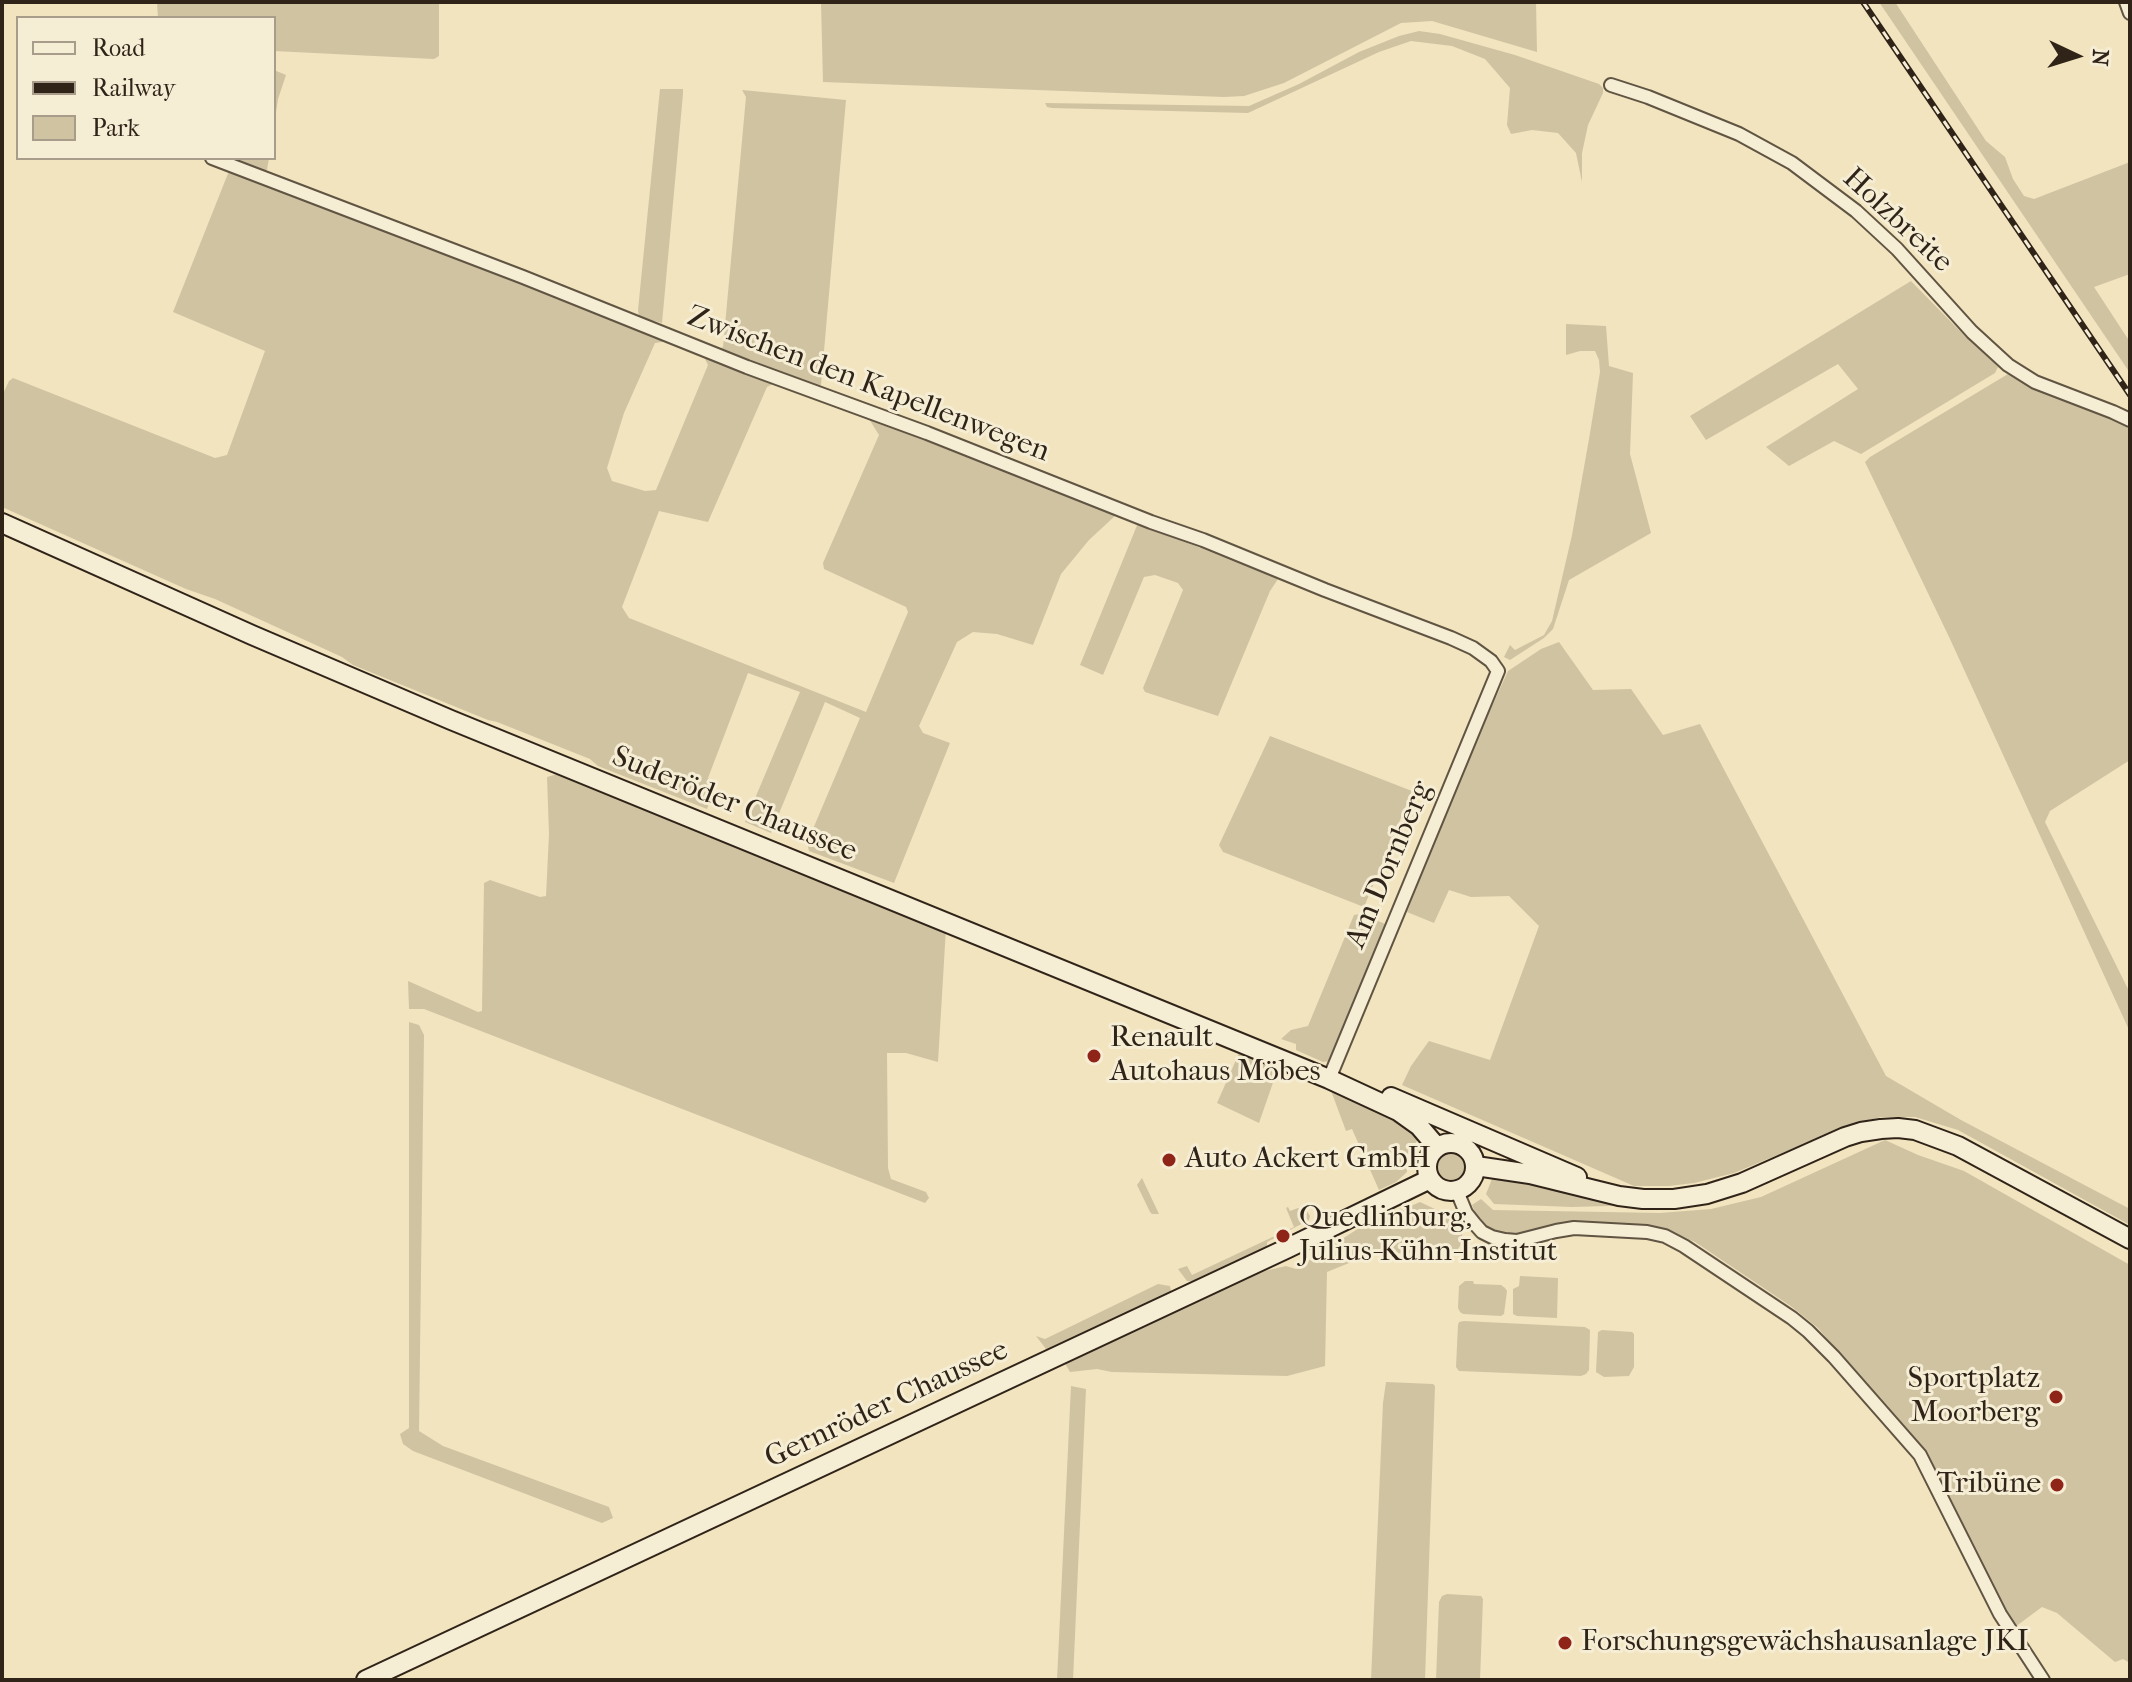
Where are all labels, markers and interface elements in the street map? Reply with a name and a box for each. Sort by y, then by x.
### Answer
legend [16,16,276,160]
north arrow [2036,16,2116,96]
text: Road [92,34,145,62]
text: N [2086,48,2113,67]
text: Railway [92,74,175,102]
text: Park [92,114,140,142]
street label: Holzbreite [1835,161,1959,281]
street label: Zwischen den Kapellenwegen [682,299,1054,471]
street label: Suderöder Chaussee [606,739,862,871]
street label: Am Dornberg [1339,776,1441,954]
place label: Renault Autohaus Möbes [1110,1021,1321,1092]
marker: Renault Autohaus Möbes [1085,1047,1103,1065]
place label: Auto Ackert GmbH [1185,1142,1431,1178]
marker: Auto Ackert GmbH [1160,1151,1178,1169]
place label: Quedlinburg, Julius-Kühn-Institut [1299,1201,1558,1272]
marker: Quedlinburg, Julius-Kühn-Institut [1274,1227,1292,1245]
street label: Gernröder Chaussee [760,1333,1014,1477]
place label: Sportplatz Moorberg [1907,1362,2040,1432]
marker: Sportplatz Moorberg [2047,1388,2065,1406]
place label: Tribüne [1937,1467,2041,1503]
marker: Tribüne [2048,1476,2066,1494]
place label: Forschungsgewächshausanlage JKI [1581,1625,2028,1661]
marker: Forschungsgewächshausanlage JKI [1556,1634,1574,1652]

